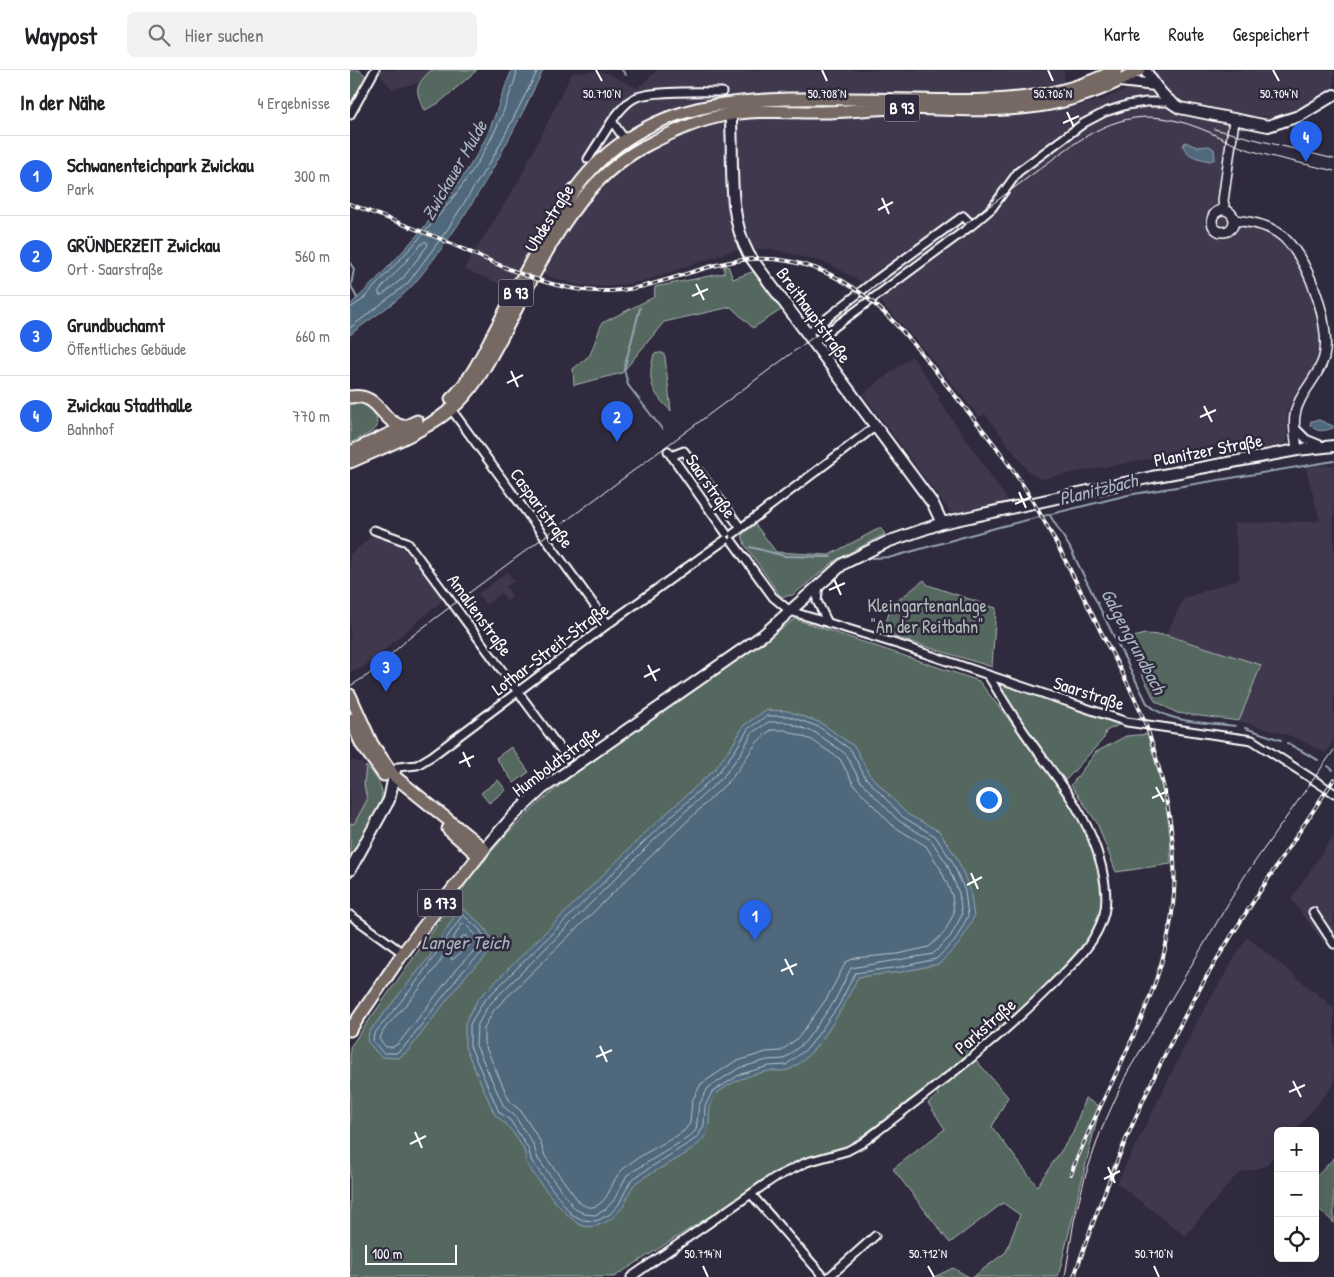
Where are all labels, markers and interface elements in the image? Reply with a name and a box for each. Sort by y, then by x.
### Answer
search box [127,12,477,57]
text: Waypost [25,19,97,51]
icon: search [145,21,173,49]
text: Hier suchen [185,22,264,48]
text: Karte [1104,22,1141,47]
text: Route [1169,22,1205,47]
text: Gespeichert [1233,22,1309,47]
text: 50.710°N [583,85,621,102]
text: 50.708°N [808,85,846,102]
text: 50.706°N [1034,85,1072,102]
text: 50.704°N [1260,85,1298,102]
text: In der Nähe [20,88,105,117]
text: 4 Ergebnisse [258,92,330,114]
road number: B 93 [884,94,920,122]
water label: Zwickauer Mulde [415,114,494,225]
pin: 4 [1290,121,1322,162]
text: Schwanenteichpark Zwickau [67,152,254,178]
text: 1 [33,165,39,187]
text: 300 m [294,165,330,187]
text: Park [67,178,94,200]
street label: Uhdestraße [518,179,580,257]
text: GRÜNDERZEIT Zwickau [67,232,220,258]
text: 2 [32,245,40,267]
text: 560 m [295,245,330,267]
text: Ort · Saarstraße [67,258,163,280]
street label: Breithauptstraße [771,262,857,368]
road number: B 93 [498,280,534,307]
text: Grundbuchamt [67,312,165,338]
text: 3 [32,325,40,347]
text: 660 m [296,325,330,347]
text: Öffentliches Gebäude [67,338,186,360]
text: Zwickau Stadthalle [67,392,192,418]
pin: 2 [601,401,633,442]
text: 4 [33,405,39,427]
text: 770 m [292,405,330,427]
text: Bahnhof [67,418,114,440]
street label: Planitzer Straße [1152,427,1264,473]
street label: Saarstraße [680,449,742,523]
street label: Casparistraße [504,463,580,553]
water label: Planitzbach [1056,466,1142,511]
street label: Amalienstraße [442,569,518,661]
water label: Galgengrundbach [1095,584,1174,700]
park label: Kleingartenanlage "An der Reitbahn" [867,593,987,639]
street label: Lothar-Streit-Straße [487,597,613,701]
pin: 3 [370,651,402,692]
street label: Saarstraße [1050,670,1128,716]
street label: Humboldtstraße [507,720,605,802]
your location [976,787,1002,813]
road number: B 173 [418,890,462,916]
pin: 1 [739,900,771,941]
water label: Langer Teich [422,929,510,955]
street label: Parkstraße [949,992,1021,1060]
map controls [1274,1127,1319,1262]
button: + [1274,1127,1319,1172]
button: − [1274,1172,1319,1217]
button: locate [1274,1217,1319,1262]
scale bar [365,1242,458,1265]
text: 100 m [372,1244,402,1263]
text: 50.714°N [685,1245,721,1262]
text: 50.712°N [909,1245,947,1262]
text: 50.710°N [1135,1245,1173,1262]

